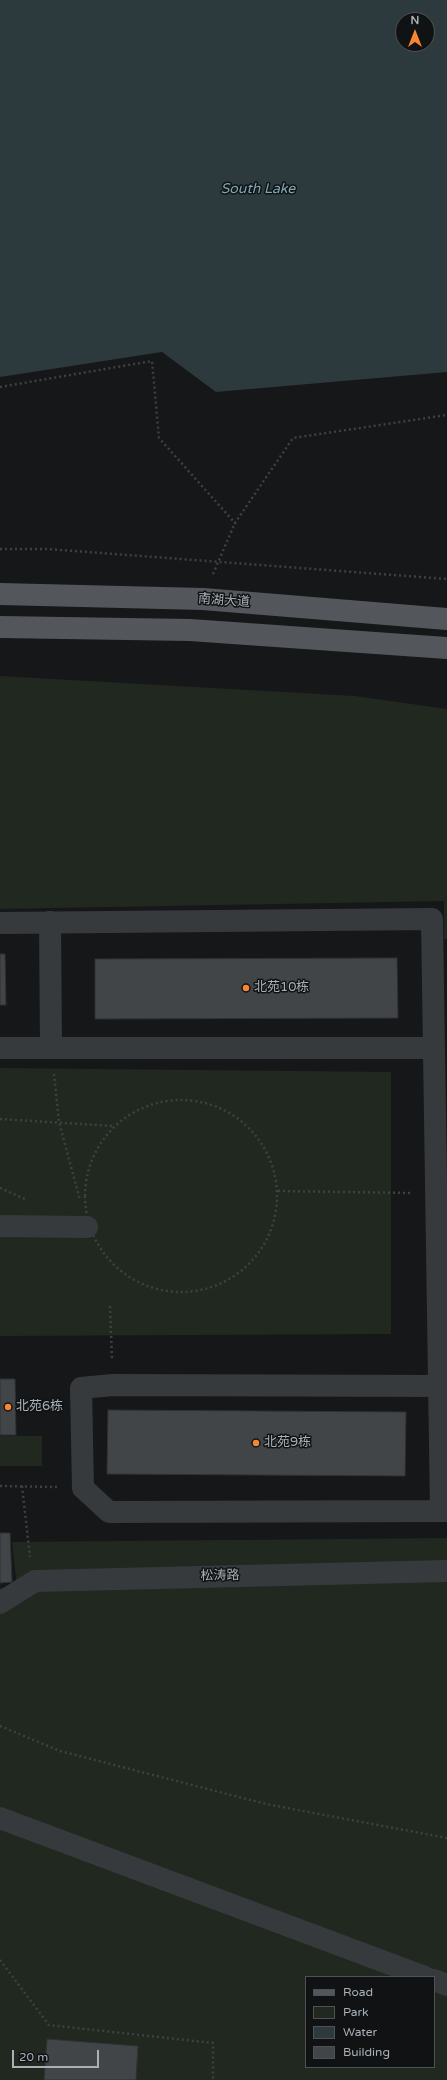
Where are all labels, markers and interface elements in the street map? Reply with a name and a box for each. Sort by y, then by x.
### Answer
north arrow [395,12,435,52]
text: N [411,14,419,27]
water label: South Lake [221,181,295,197]
street label: 南湖大道 [198,591,250,611]
place label: 北苑10栋 [254,980,309,996]
marker: 北苑10栋 [241,983,251,993]
place label: 北苑6栋 [16,1399,63,1415]
marker: 北苑6栋 [3,1402,13,1412]
place label: 北苑9栋 [264,1435,311,1451]
marker: 北苑9栋 [251,1438,261,1448]
street label: 松涛路 [200,1568,240,1584]
legend [305,1976,435,2068]
text: Road [343,1985,373,1999]
text: Park [343,2005,369,2019]
text: Water [343,2025,377,2039]
scale bar [14,2042,101,2068]
text: Building [343,2045,390,2059]
text: 20 m [19,2050,48,2064]

